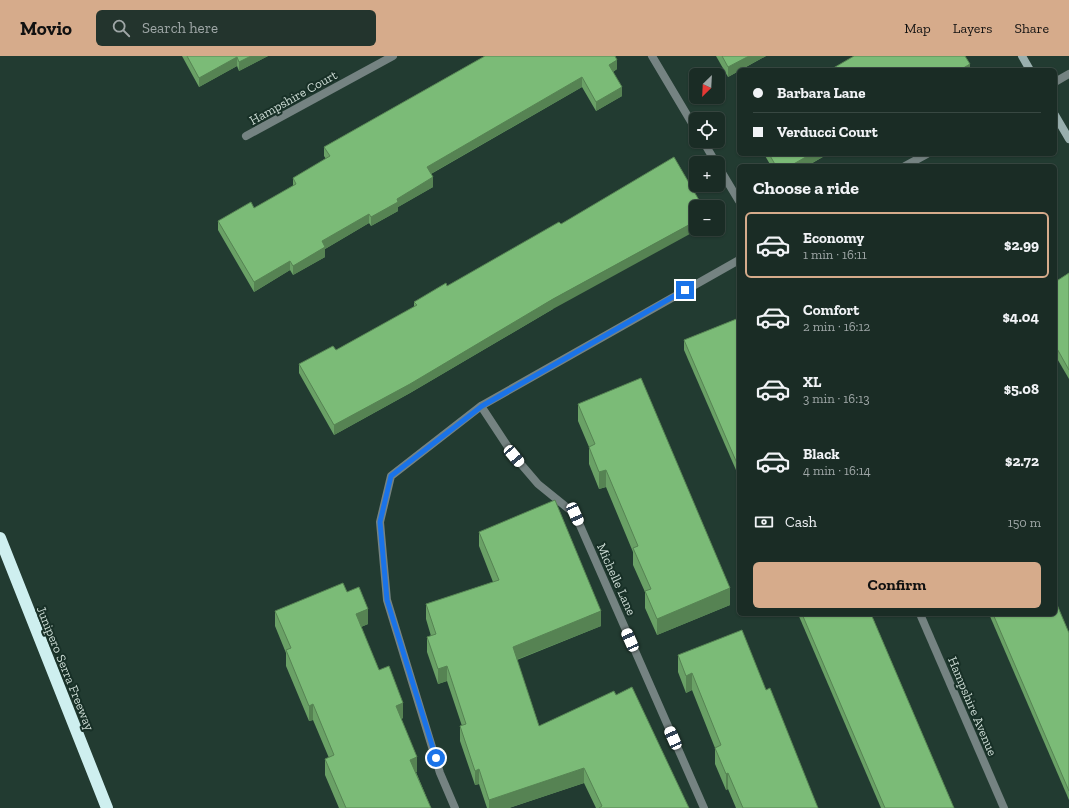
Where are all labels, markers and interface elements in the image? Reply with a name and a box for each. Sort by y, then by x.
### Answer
search box [96,10,376,46]
text: Movio [20,17,72,40]
icon: search [110,17,132,39]
text: Search here [142,19,218,37]
text: Map [904,20,931,37]
text: Layers [953,20,992,37]
text: Share [1014,20,1049,37]
street label: Hampshire Court [247,67,340,128]
north arrow [689,68,725,104]
map controls [689,68,725,236]
text: Barbara Lane [777,84,866,102]
button: locate [689,112,725,148]
text: Verducci Court [777,123,878,141]
button: + [689,156,725,192]
text: Choose a ride [753,177,859,199]
button: − [689,200,725,236]
icon: car [755,227,791,263]
text: Economy [803,229,864,247]
text: $2.99 [1004,236,1039,254]
text: 1 min · 16:11 [803,247,867,262]
route end [676,281,694,299]
icon: car [755,299,791,335]
text: Comfort [803,301,859,319]
text: $4.04 [1002,308,1039,326]
text: 2 min · 16:12 [803,319,870,334]
icon: car [755,371,791,407]
text: XL [803,373,821,391]
text: $5.08 [1004,380,1039,398]
text: 3 min · 16:13 [803,391,870,406]
car [502,443,526,469]
icon: car [755,443,791,479]
text: Black [803,445,840,463]
text: $2.72 [1005,452,1039,470]
text: 4 min · 16:14 [803,463,871,478]
car [565,501,585,527]
icon: cash [753,511,775,533]
text: Cash [785,513,817,531]
text: 150 m [1008,515,1041,530]
street label: Michelle Lane [594,541,639,618]
button: Confirm [753,562,1041,608]
street label: Junipero Serra Freeway [34,604,98,733]
car [620,627,640,653]
street label: Hampshire Avenue [945,654,1000,758]
car [663,725,683,751]
route start [427,749,445,767]

